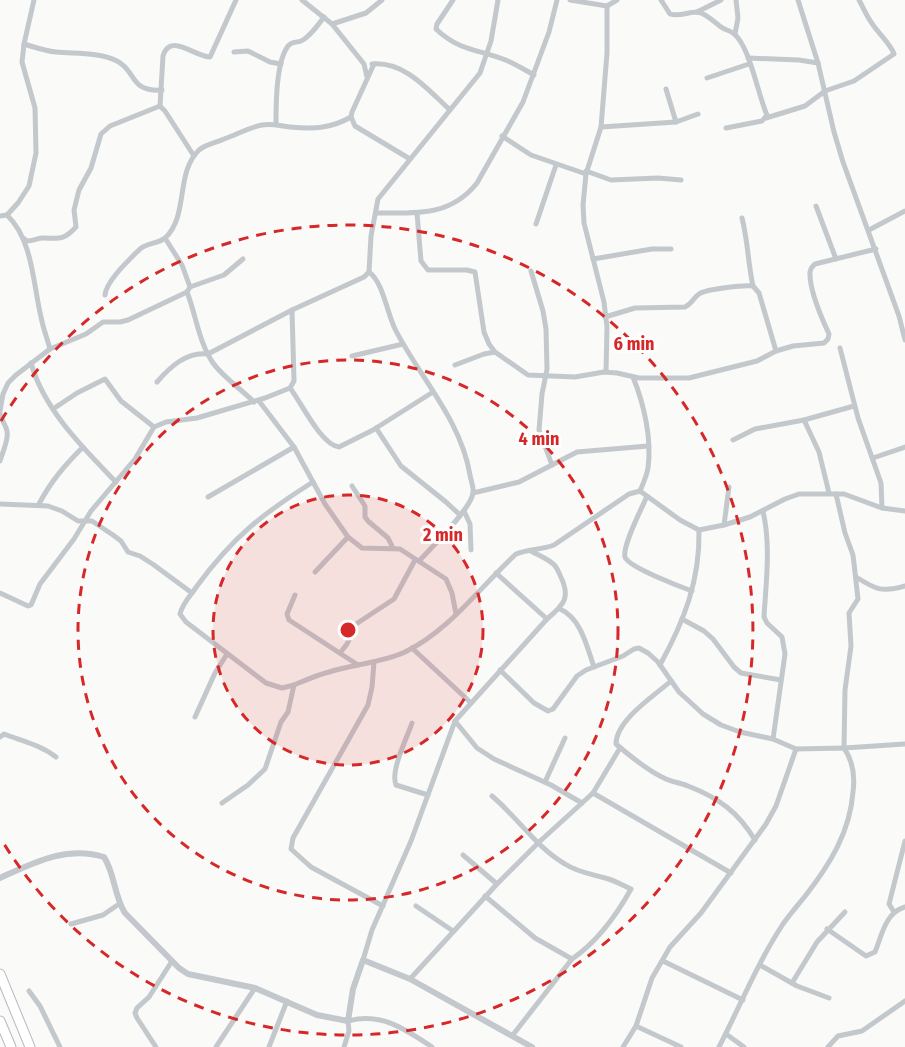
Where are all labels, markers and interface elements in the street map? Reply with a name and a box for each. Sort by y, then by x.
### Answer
text: 6 min [614,333,655,355]
text: 4 min [519,428,559,450]
text: 2 min [422,524,463,546]
centre of rings [338,620,358,640]

